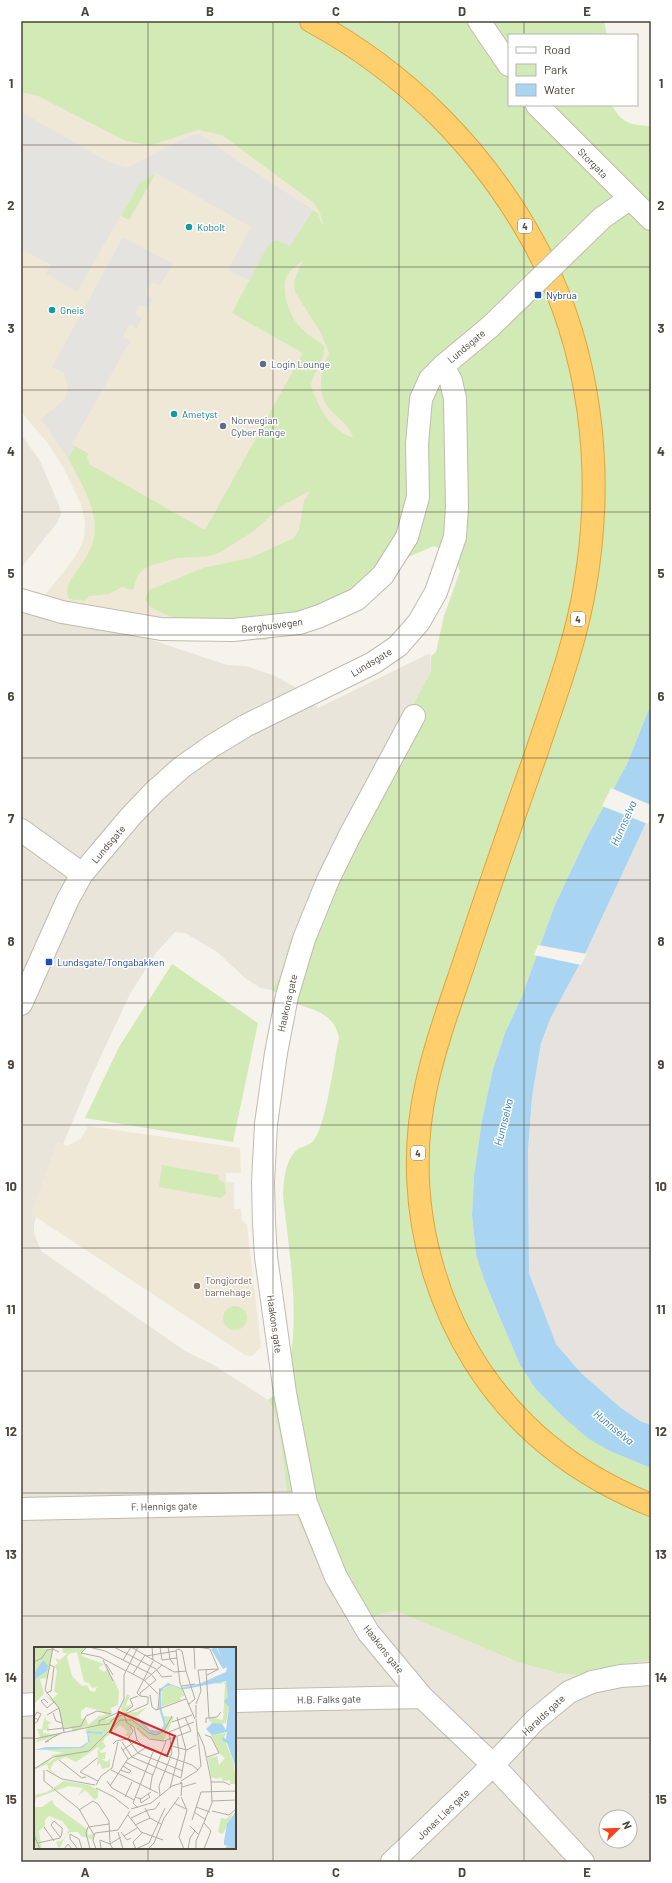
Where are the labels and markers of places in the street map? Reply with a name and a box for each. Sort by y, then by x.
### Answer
place label: Kobolt [197,221,226,233]
marker: Kobolt [184,222,194,232]
place label: Nybrua [546,289,577,301]
marker: Nybrua [533,290,543,300]
place label: Gneis [60,304,84,316]
marker: Gneis [47,305,57,315]
place label: Login Lounge [271,358,330,370]
marker: Login Lounge [258,359,268,369]
place label: Ametyst [182,408,218,420]
marker: Ametyst [169,409,179,419]
place label: Norwegian Cyber Range [231,414,285,438]
marker: Norwegian Cyber Range [218,421,228,431]
place label: Lundsgate/Tongabakken [57,956,164,968]
marker: Lundsgate/Tongabakken [44,957,54,967]
place label: Tongjordet barnehage [205,1274,252,1298]
marker: Tongjordet barnehage [192,1281,202,1291]

